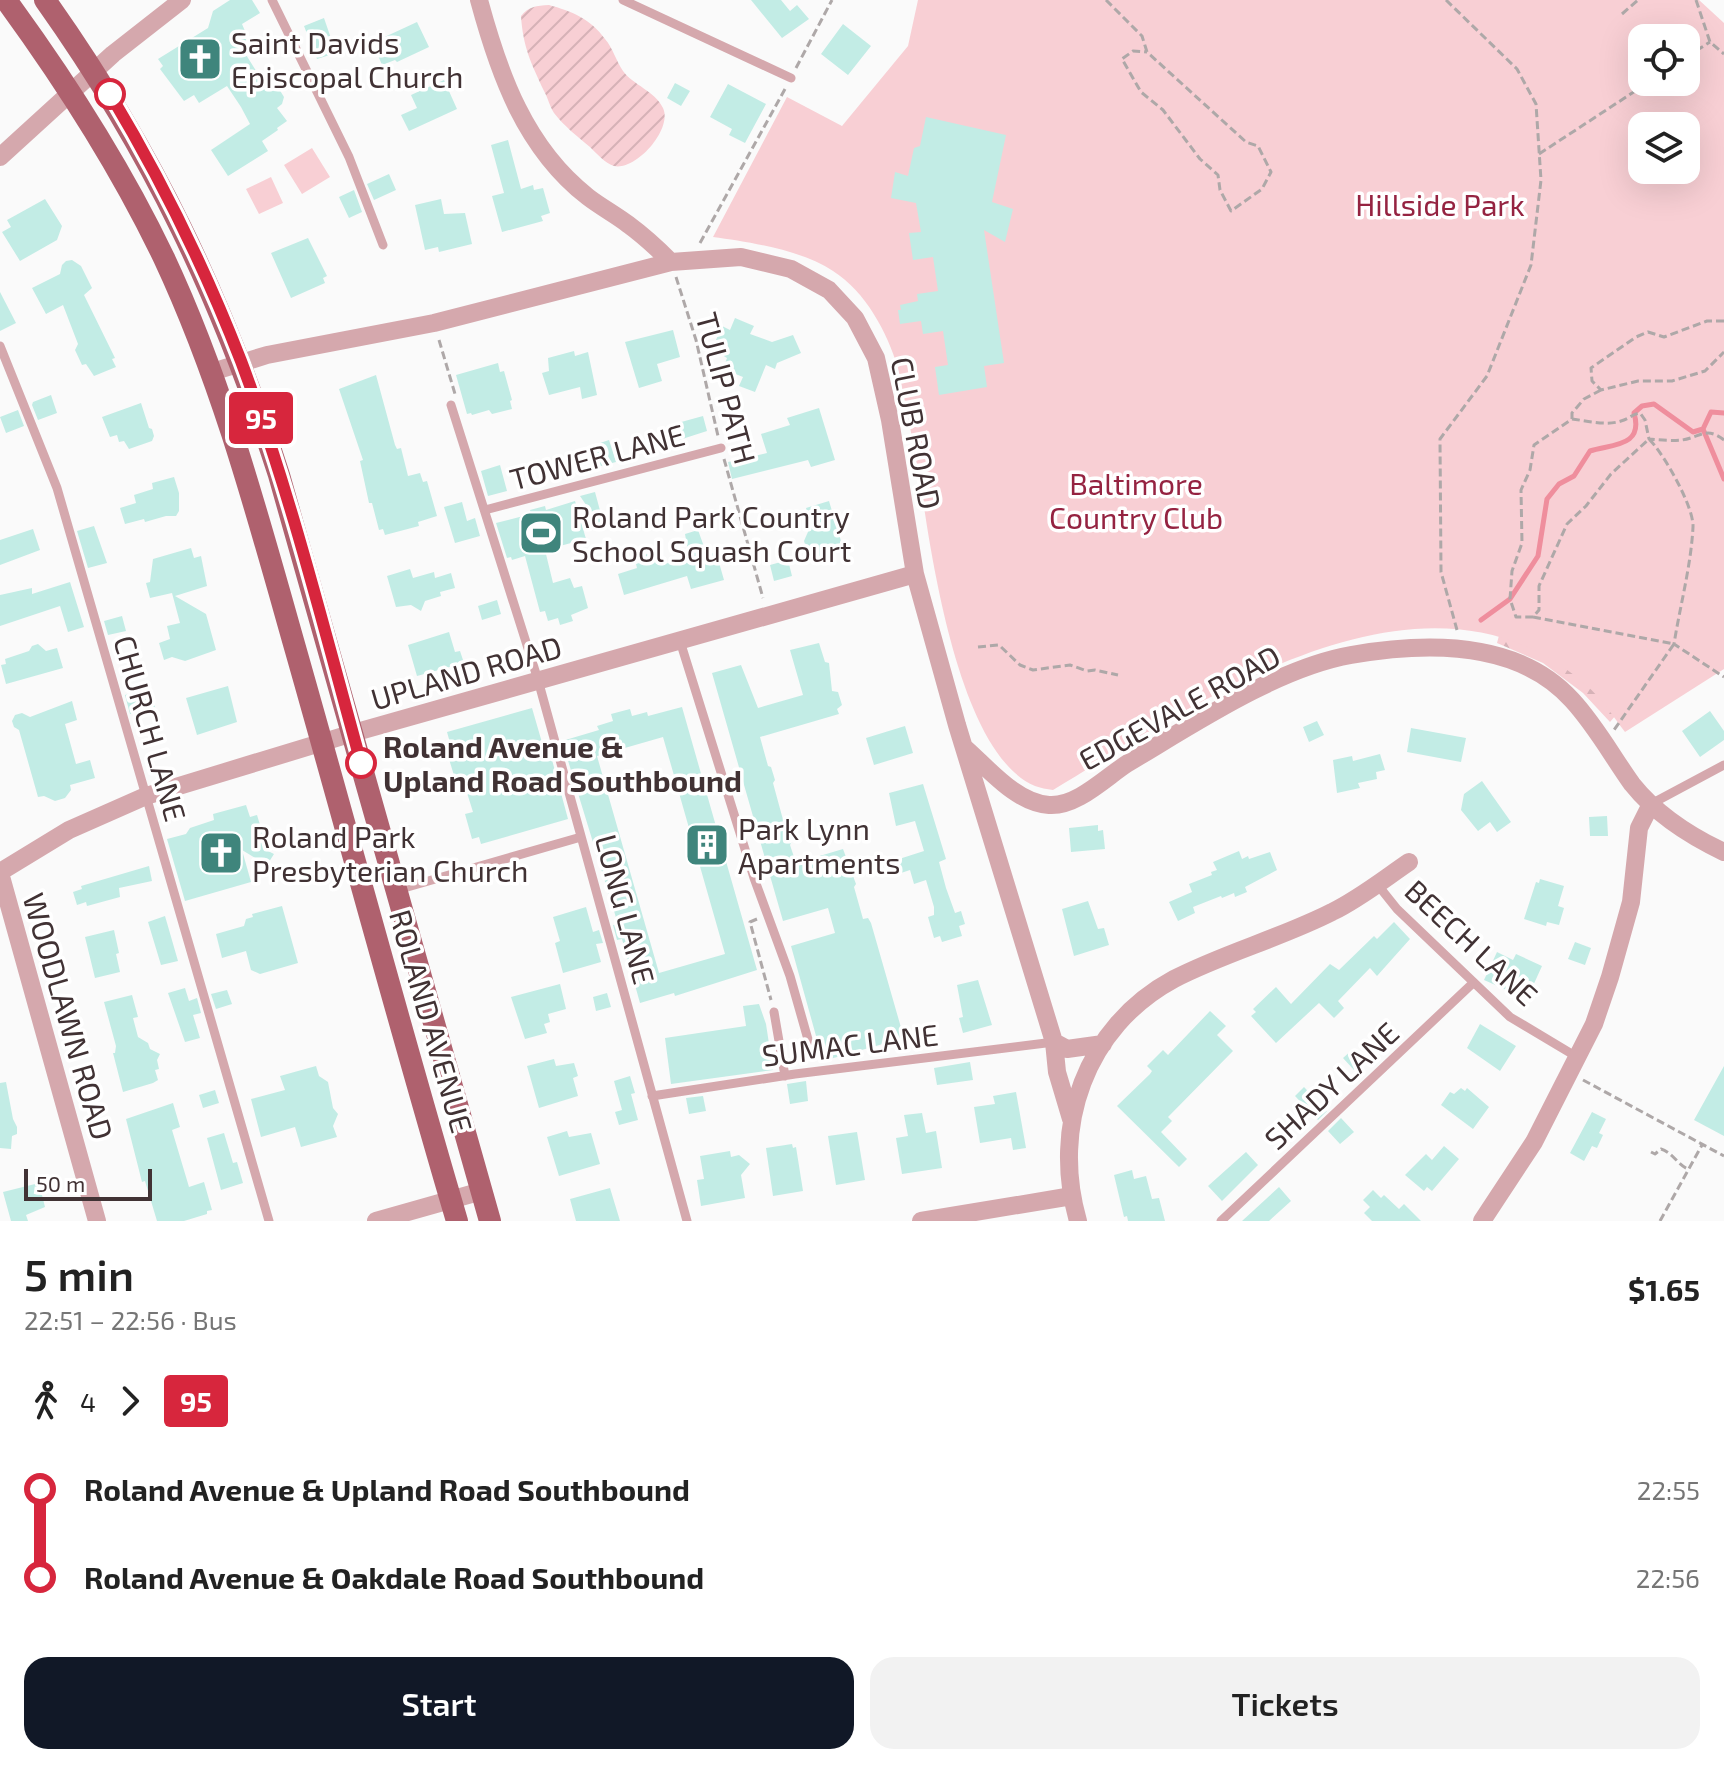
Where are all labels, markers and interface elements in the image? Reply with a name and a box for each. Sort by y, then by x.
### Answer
place label: Saint Davids Episcopal Church [231,24,463,94]
map controls [1628,24,1700,184]
button: locate [1628,24,1700,96]
church icon: Saint Davids Episcopal Church [176,35,224,83]
unlabelled marker [95,79,125,109]
button: layers [1628,112,1700,184]
park label: Hillside Park [1355,186,1525,222]
street label: TULIP PATH [689,308,765,468]
street label: CLUB ROAD [885,354,949,512]
line badge: 95 [225,392,297,444]
text: 95 [245,401,277,435]
street label: TOWER LANE [506,415,688,497]
park label: Baltimore Country Club [1049,465,1223,535]
place label: Roland Park Country School Squash Court [572,498,851,568]
sports icon: Roland Park Country School Squash Court [517,509,565,557]
street label: UPLAND ROAD [367,628,565,716]
street label: CHURCH LANE [107,631,195,825]
street label: EDGEVALE ROAD [1072,637,1286,777]
place label: Roland Avenue & Upland Road Southbound [383,728,742,798]
marker: Roland Avenue & Upland Road Southbound [346,748,376,778]
place label: Park Lynn Apartments [738,810,900,880]
place label: Roland Park Presbyterian Church [252,818,528,888]
building icon: Park Lynn Apartments [683,821,731,869]
church icon: Roland Park Presbyterian Church [197,829,245,877]
street label: LONG LANE [589,830,663,988]
street label: BEECH LANE [1398,872,1546,1012]
street label: WOODLAWN ROAD [17,888,121,1144]
street label: ROLAND AVENUE [383,905,481,1137]
street label: SHADY LANE [1257,1014,1405,1156]
street label: SUMAC LANE [760,1015,940,1073]
scale bar [24,1165,152,1201]
text: 50 m [36,1170,85,1196]
text: 5 min [24,1247,134,1300]
text: $1.65 [1628,1271,1700,1307]
text: 22:51 – 22:56 · Bus [24,1304,237,1335]
icon: walk [24,1379,68,1423]
icon: forward [108,1379,152,1423]
text: 95 [180,1384,212,1418]
text: 4 [80,1386,96,1417]
text: Roland Avenue & Upland Road Southbound [84,1471,690,1507]
text: 22:55 [1637,1474,1700,1505]
text: Roland Avenue & Oakdale Road Southbound [84,1559,704,1595]
text: 22:56 [1636,1562,1700,1593]
button: Start [24,1657,854,1749]
button: Tickets [870,1657,1700,1749]

